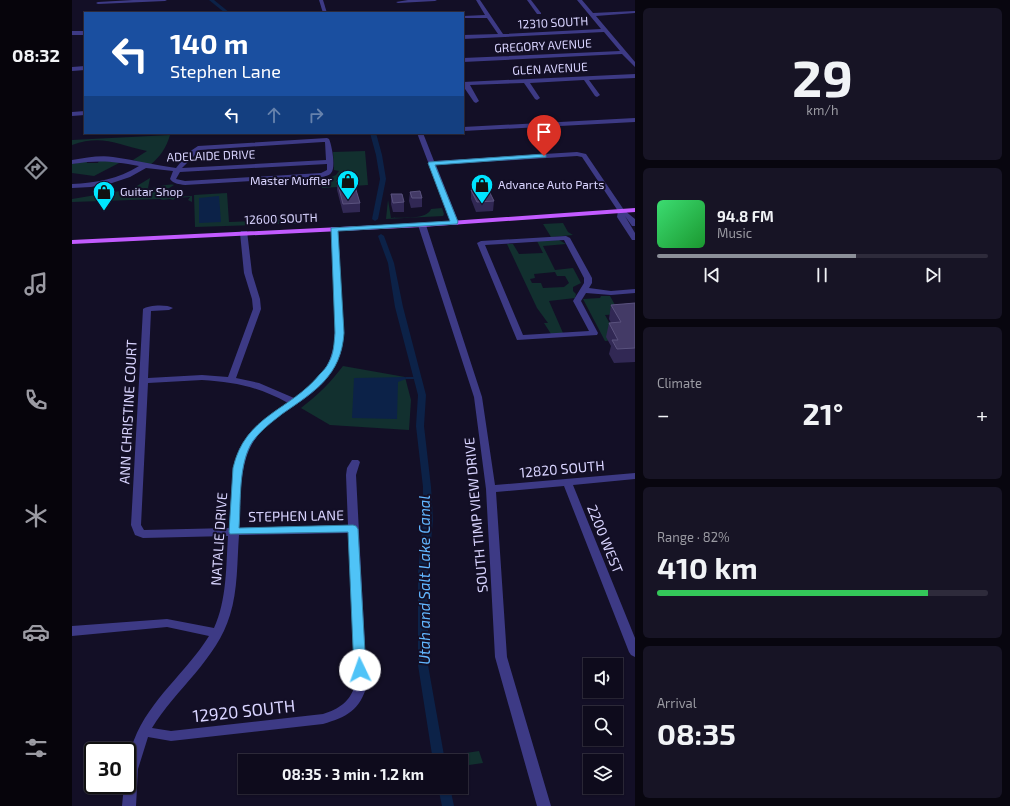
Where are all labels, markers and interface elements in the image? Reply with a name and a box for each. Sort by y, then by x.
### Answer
street label: 12310 SOUTH [517,13,589,31]
text: 140 m [170,26,248,60]
icon: left [104,28,156,80]
street label: GREGORY AVENUE [494,35,592,55]
text: 08:32 [12,44,60,66]
text: 29 [792,45,853,107]
street label: GLEN AVENUE [512,59,588,77]
text: Stephen Lane [170,60,281,82]
text: km/h [806,102,839,118]
icon: left [221,104,243,126]
icon: ahead [263,104,285,126]
icon: right [305,104,327,126]
pin [527,115,561,156]
icon: arrive [533,121,555,143]
street label: ADELAIDE DRIVE [166,146,256,164]
icon: directions [22,154,50,182]
shop icon: Master Muffler [335,168,361,201]
shop icon: Advance Auto Parts [469,172,495,205]
place label: Master Muffler [250,173,332,187]
place label: Advance Auto Parts [498,177,604,191]
shop icon: Guitar Shop [91,179,117,212]
place label: Guitar Shop [120,184,183,198]
text: 94.8 FM [717,207,774,225]
street label: 12600 SOUTH [244,210,318,226]
text: Music [717,225,752,241]
icon: previous [701,264,723,286]
icon: pause [811,264,833,286]
icon: next [922,264,944,286]
icon: music [22,270,50,298]
street label: ANN CHRISTINE COURT [115,339,140,485]
text: Climate [657,375,702,391]
icon: phone [22,386,50,414]
text: 21° [803,395,843,431]
text: − [657,401,670,427]
text: + [976,401,988,427]
street label: SOUTH TIMP VIEW DRIVE [460,436,491,593]
street label: 12820 SOUTH [519,456,605,481]
street label: NATALIE DRIVE [207,492,230,586]
water label: Utah and Salt Lake Canal [415,495,433,665]
icon: climate [22,502,50,530]
street label: 2200 WEST [584,502,627,576]
street label: STEPHEN LANE [248,506,344,525]
text: Range · 82% [657,529,730,545]
text: 410 km [657,549,758,585]
icon: car [22,618,50,646]
position arrow [339,649,381,691]
map controls [583,658,623,794]
button: sound [583,658,623,698]
street label: 12920 SOUTH [192,695,296,725]
text: Arrival [657,695,697,711]
button: search [583,706,623,746]
text: 08:35 [657,715,736,751]
icon: filters [22,734,50,762]
speed limit sign: 30 [84,742,136,794]
button: layers [583,754,623,794]
text: 08:35 · 3 min · 1.2 km [282,765,424,783]

